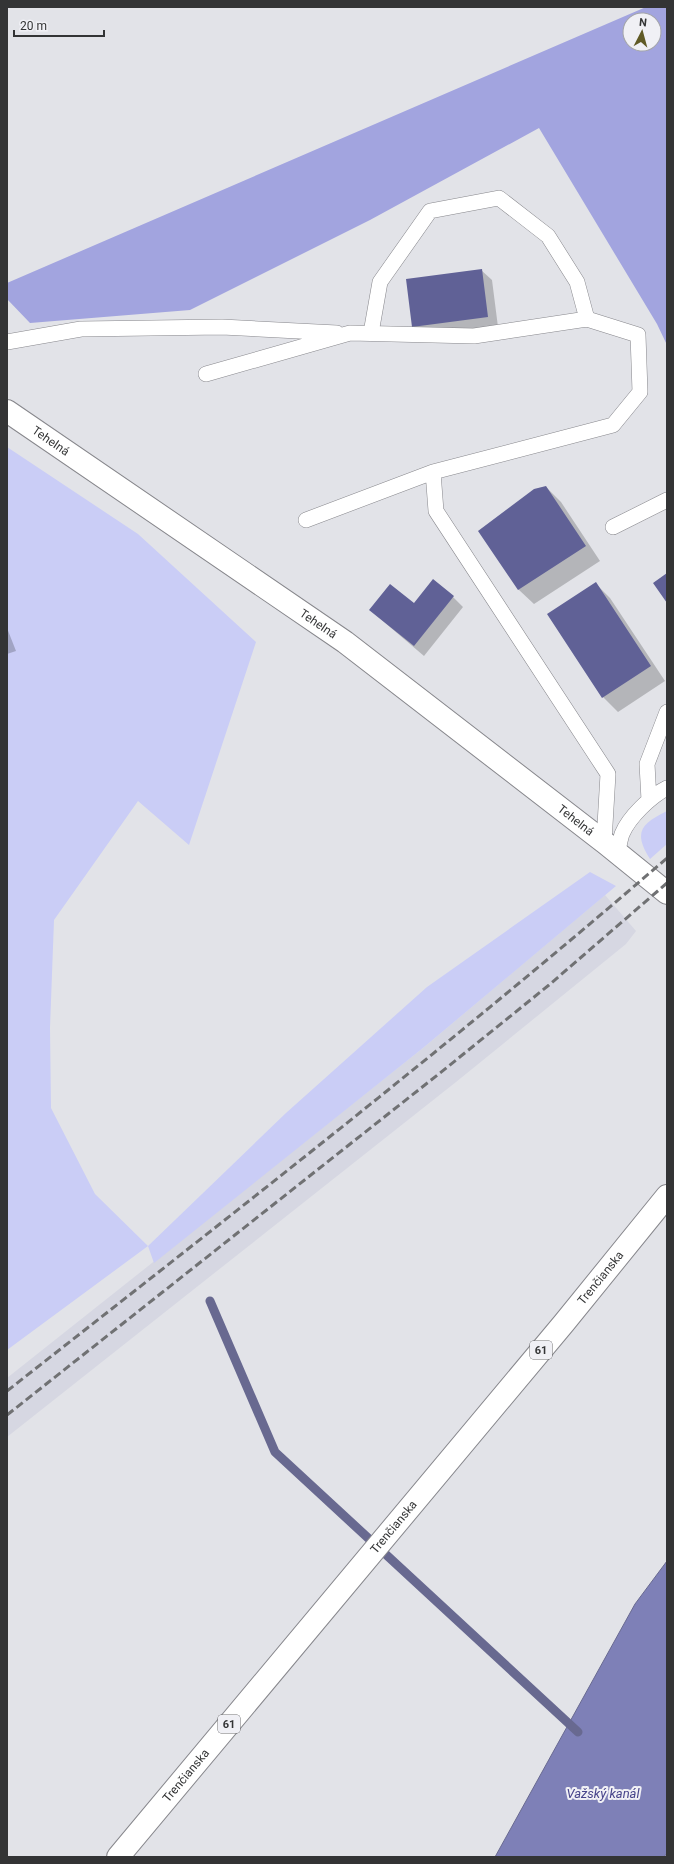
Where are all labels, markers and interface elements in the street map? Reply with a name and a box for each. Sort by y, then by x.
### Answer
scale bar [14,12,104,38]
north arrow [622,12,662,52]
text: N [638,16,648,29]
text: 20 m [20,19,47,33]
street label: Tehelná [29,423,72,459]
street label: Tehelná [297,606,340,641]
street label: Tehelná [555,802,597,839]
street label: Trenčianska [575,1248,627,1307]
road number: 61 [530,1341,552,1359]
street label: Trenčianska [367,1498,420,1556]
road number: 61 [218,1715,240,1733]
street label: Trenčianska [160,1746,212,1805]
water label: Važský kanál [566,1786,640,1801]

